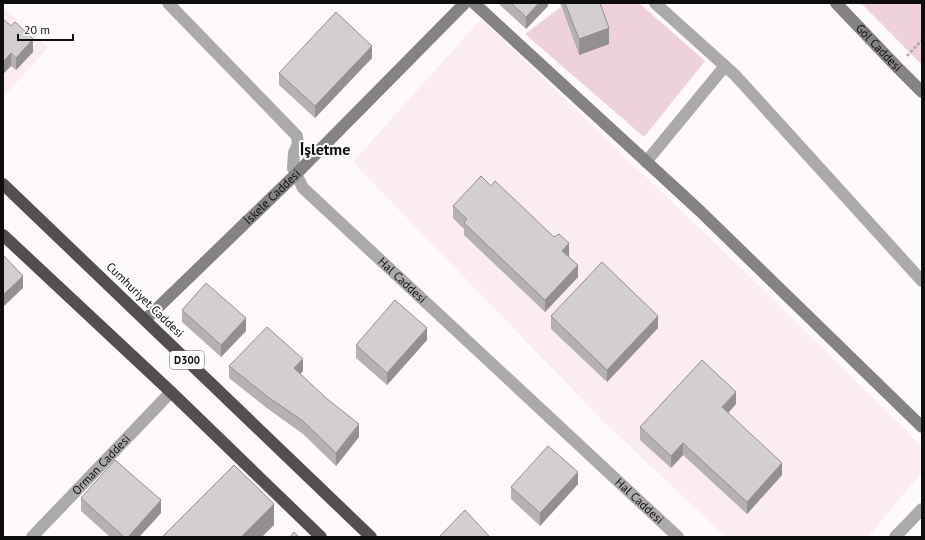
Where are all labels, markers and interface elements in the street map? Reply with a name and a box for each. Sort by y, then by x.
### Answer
scale bar [18,16,73,42]
street label: Göl Caddesi [853,20,905,75]
text: 20 m [24,22,50,37]
district label: İşletme [300,139,350,159]
street label: İskele Caddesi [240,166,303,227]
street label: Hal Caddesi [375,254,430,306]
street label: Cumhuriyet Caddesi [103,259,187,340]
road number: D300 [170,351,204,369]
street label: Orman Caddesi [69,431,133,498]
street label: Hal Caddesi [612,474,667,527]

